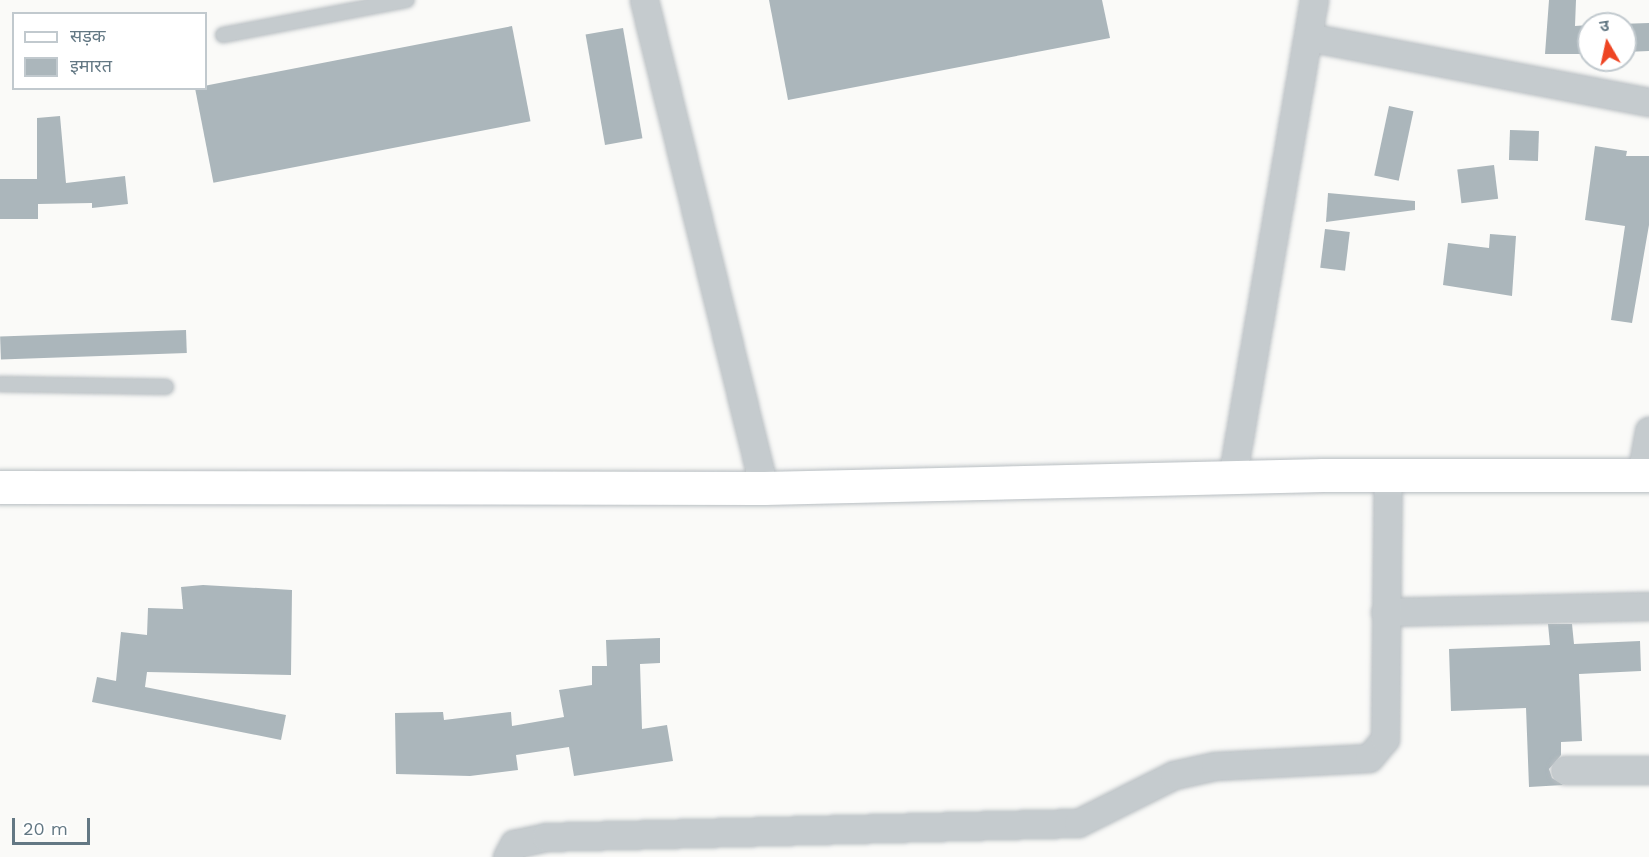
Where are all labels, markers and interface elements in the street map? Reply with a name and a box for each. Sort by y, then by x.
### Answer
legend [12,12,207,90]
north arrow [1577,12,1637,72]
text: उ [1598,16,1611,36]
text: सड़क [70,25,106,46]
text: इमारत [70,55,112,76]
scale bar [15,806,93,844]
text: 20 m [23,818,68,839]

